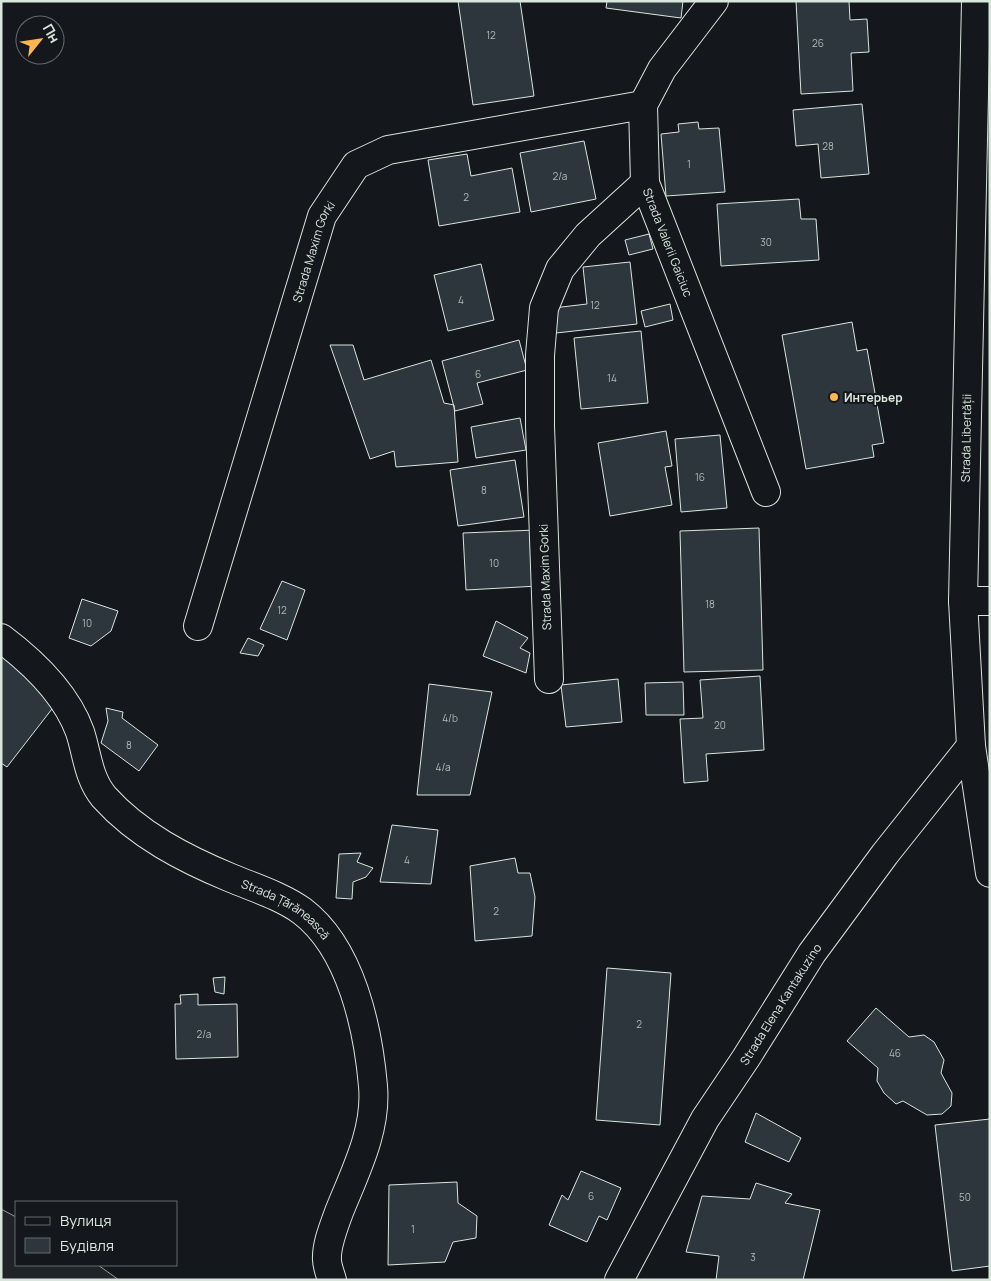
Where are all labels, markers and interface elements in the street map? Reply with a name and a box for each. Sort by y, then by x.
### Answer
north arrow [15,15,65,65]
text: Пн [39,20,65,46]
house number: 12 [486,28,496,42]
house number: 26 [812,36,824,50]
house number: 28 [822,139,834,153]
house number: 1 [687,157,691,171]
house number: 2/a [553,169,567,183]
street label: Strada Valerii Gaiciuc [639,185,697,300]
house number: 2 [463,190,469,204]
street label: Strada Maxim Gorki [288,197,338,304]
house number: 30 [760,235,772,249]
house number: 4 [458,293,464,307]
house number: 12 [590,298,600,312]
house number: 6 [475,367,481,381]
house number: 14 [607,371,617,385]
place label: Интерьер [844,389,903,406]
marker: Интерьер [828,391,840,403]
street label: Strada Libertății [957,394,975,482]
house number: 16 [695,470,705,484]
house number: 8 [481,483,487,497]
street label: Strada Maxim Gorki [535,524,555,630]
house number: 10 [489,556,499,570]
house number: 18 [705,597,715,611]
house number: 12 [277,603,287,617]
house number: 10 [82,616,92,630]
house number: 4/b [442,711,458,725]
house number: 20 [714,718,726,732]
house number: 8 [126,738,132,752]
house number: 4/a [435,760,451,774]
house number: 4 [404,853,410,867]
street label: Strada Țărănească [239,875,334,943]
house number: 2 [493,904,499,918]
street label: Strada Elena Kantakuzino [735,940,825,1068]
house number: 2 [636,1017,642,1031]
house number: 2/a [197,1027,211,1041]
house number: 46 [889,1046,901,1060]
house number: 6 [588,1189,594,1203]
house number: 50 [959,1190,971,1204]
legend [15,1201,178,1266]
text: Вулиця [60,1210,112,1231]
house number: 1 [411,1222,415,1236]
text: Будівля [60,1235,114,1256]
house number: 3 [750,1250,756,1264]

